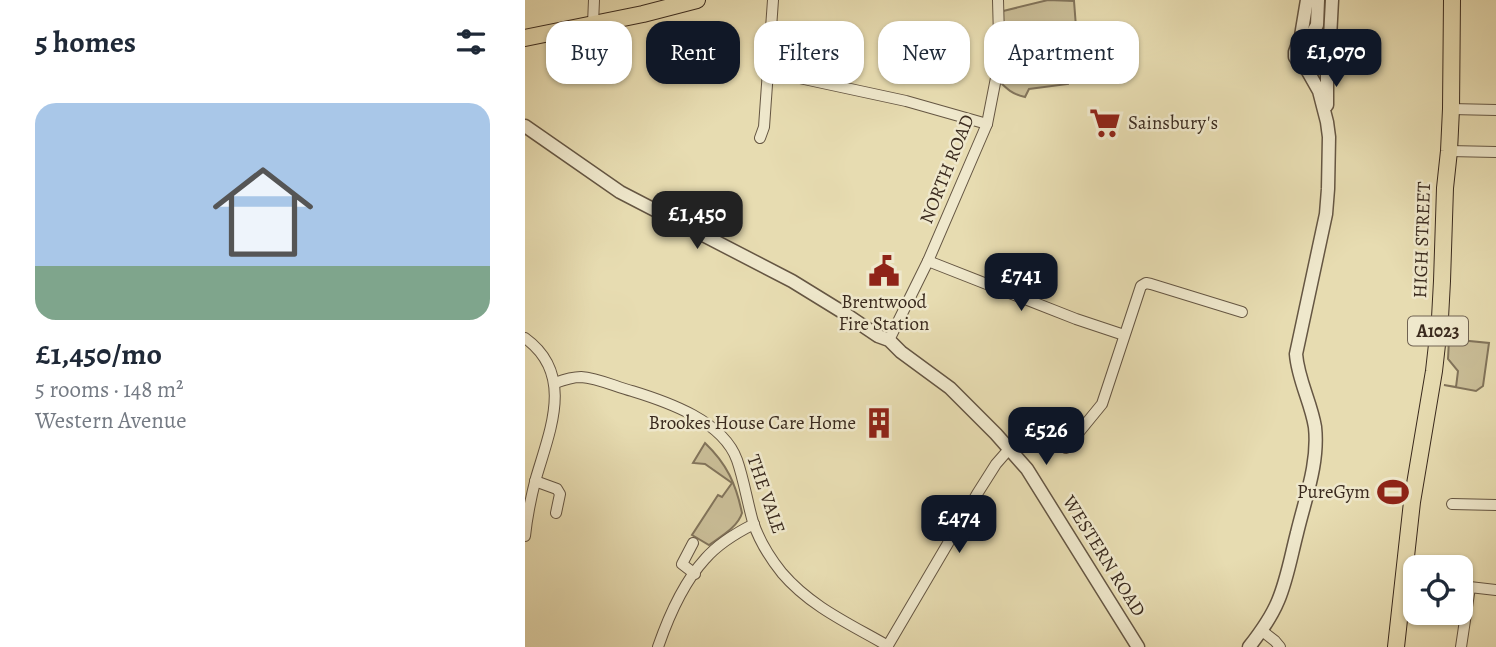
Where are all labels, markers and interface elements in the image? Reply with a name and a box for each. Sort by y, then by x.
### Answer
chip: Buy [546,21,632,84]
chip: Rent [646,21,740,84]
chip: Filters [754,21,864,84]
chip: New [878,21,970,84]
chip: Apartment [984,21,1139,84]
text: 5 homes [35,22,136,62]
icon: filters [452,23,490,61]
pin: £1,070 [1279,29,1393,89]
text: £1,070 [1306,36,1366,67]
supermarket icon: Sainsbury's [1088,106,1122,140]
street label: NORTH ROAD [913,110,981,228]
place label: Sainsbury's [1128,110,1218,136]
icon: home [200,149,326,275]
street label: HIGH STREET [1407,181,1437,299]
pin: £1,450 [640,191,754,251]
text: £1,450 [668,198,726,229]
public building icon: Brentwood Fire Station [867,254,901,288]
pin: £741 [980,254,1062,313]
text: £741 [1001,260,1041,291]
place label: Brentwood Fire Station [839,289,929,337]
road number: A1023 [1408,316,1468,346]
text: £1,450/mo [35,334,162,374]
text: 5 rooms · 148 m² [35,374,184,405]
text: Western Avenue [35,405,187,436]
building icon: Brookes House Care Home [862,406,896,440]
pin: £526 [1005,407,1087,467]
place label: Brookes House Care Home [648,410,856,436]
text: £526 [1024,414,1068,445]
street label: THE VALE [740,451,792,537]
sports icon: PureGym [1376,475,1410,509]
place label: PureGym [1297,479,1370,505]
street label: WESTERN ROAD [1056,490,1152,622]
pin: £474 [918,496,1000,555]
text: £474 [937,502,981,533]
map controls [1403,555,1473,625]
button: locate [1403,555,1473,625]

